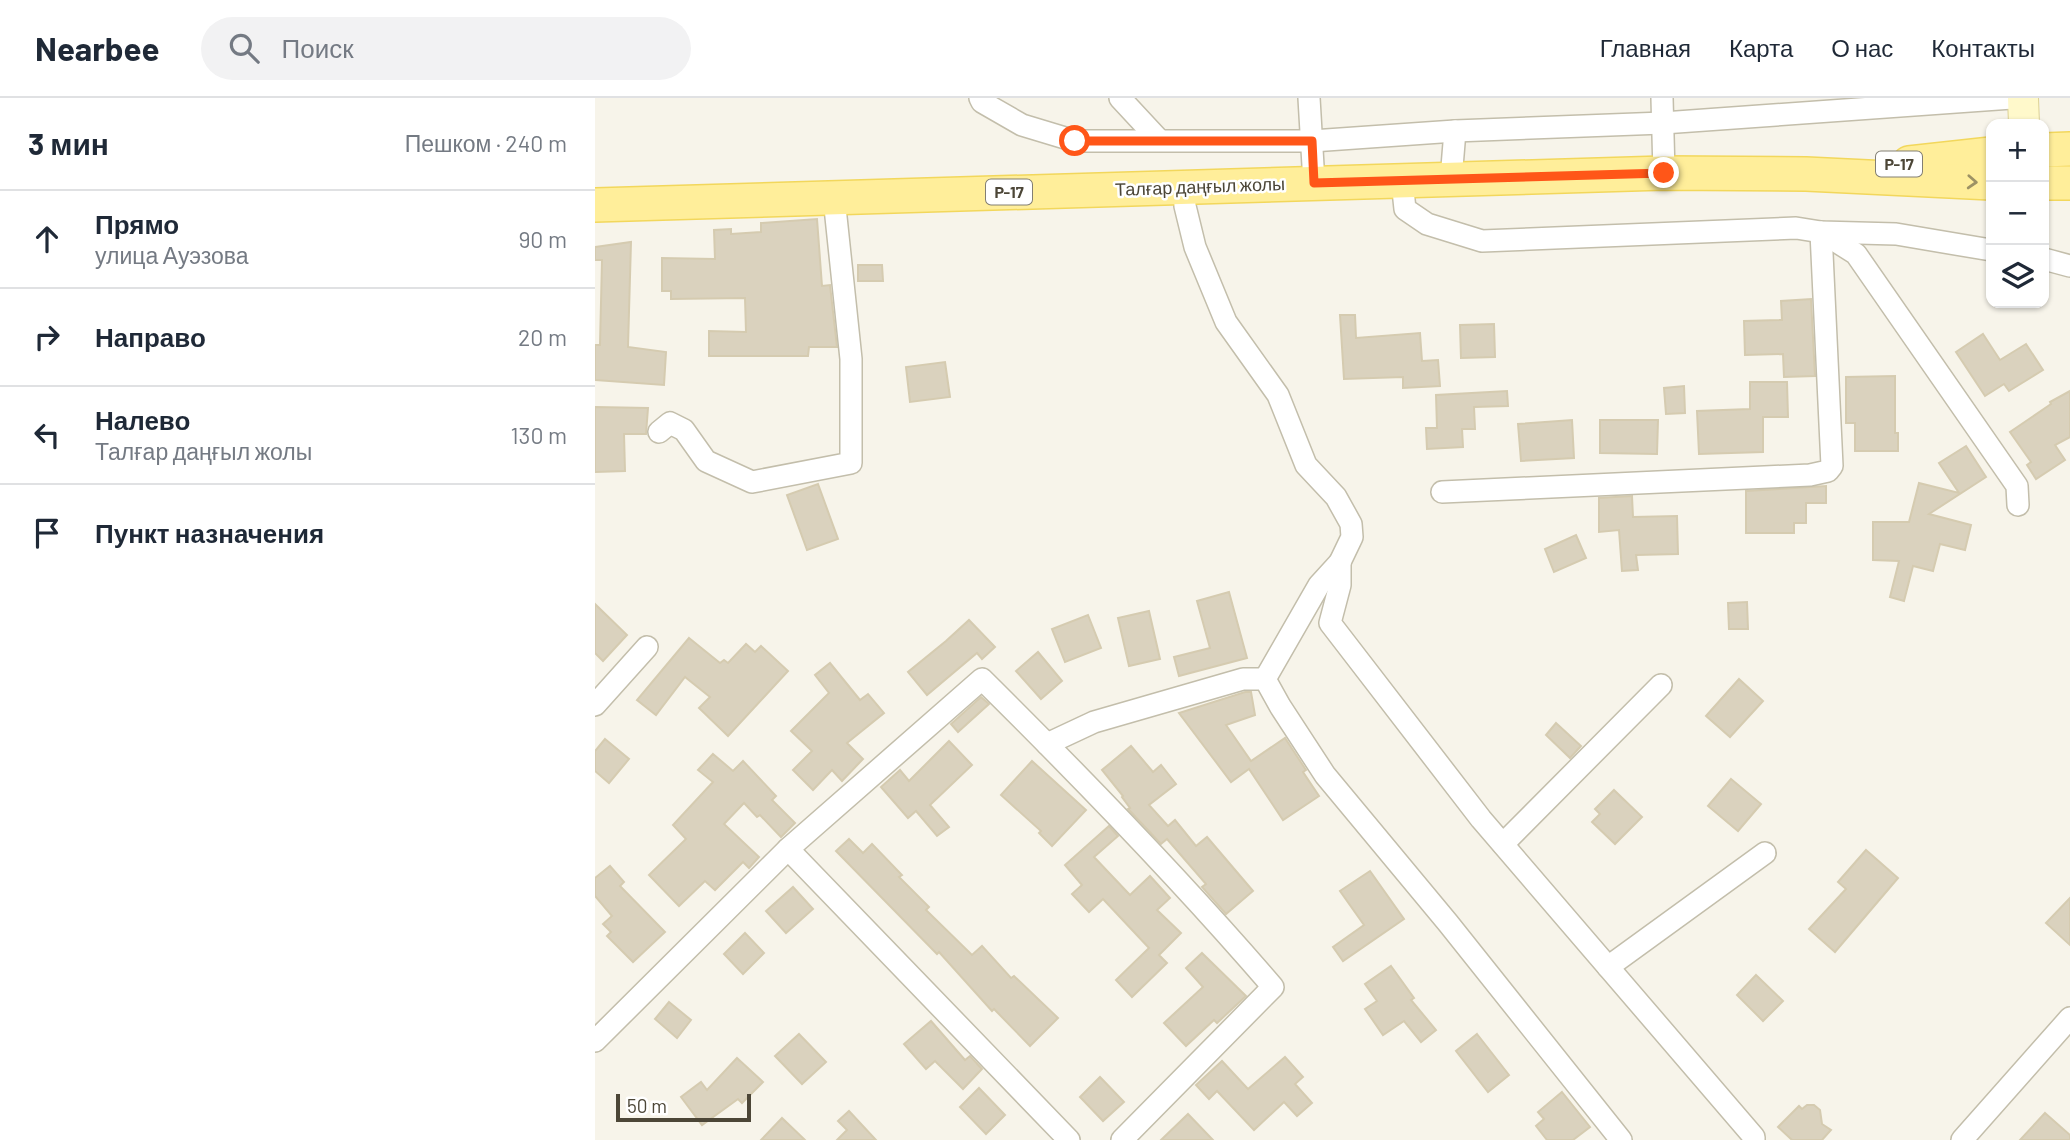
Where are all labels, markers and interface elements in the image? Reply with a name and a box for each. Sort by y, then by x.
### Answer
search box [201,17,691,80]
text: Nearbee [35,28,159,68]
icon: search [225,29,263,67]
text: Поиск [281,32,354,63]
text: Главная [1600,33,1691,62]
text: Карта [1729,33,1793,62]
text: О нас [1831,33,1893,62]
text: Контакты [1931,33,2035,62]
map controls [1986,119,2049,308]
button: + [1986,119,2049,182]
text: 3 мин [28,125,109,161]
route start [1059,125,1090,156]
text: Пешком · 240 m [405,129,567,157]
road number: P-17 [1876,152,1922,176]
route end [1648,157,1679,188]
street label: Талғар даңғыл жолы [1115,172,1285,200]
one-way arrow [1967,174,1978,189]
road number: P-17 [986,180,1032,204]
button: − [1986,182,2049,245]
text: Прямо [95,208,179,239]
icon: ahead [28,220,66,258]
text: 90 m [518,225,567,253]
text: улица Ауэзова [95,241,248,269]
button: layers [1986,245,2049,308]
icon: right [28,318,66,356]
text: Направо [95,321,206,352]
text: 20 m [518,323,567,351]
text: Налево [95,404,190,435]
icon: left [28,416,66,454]
text: 130 m [510,421,567,449]
text: Талғар даңғыл жолы [95,437,312,465]
icon: arrive [28,514,66,552]
text: Пункт назначения [95,517,324,548]
scale bar [616,1091,751,1123]
text: 50 m [627,1094,667,1117]

